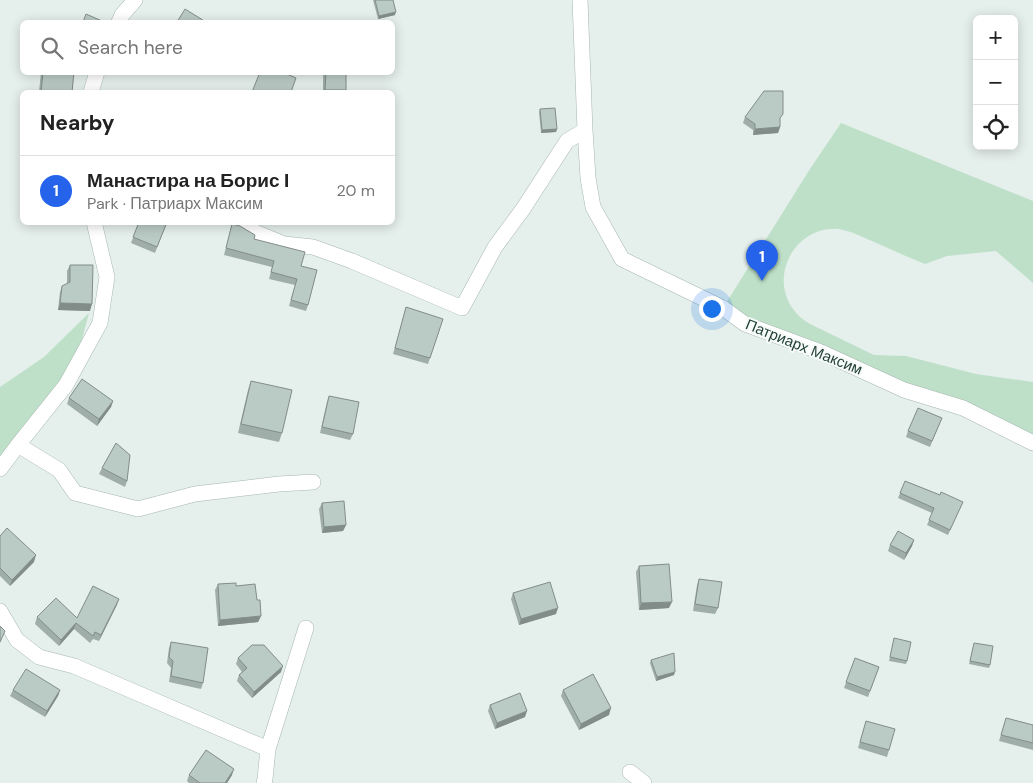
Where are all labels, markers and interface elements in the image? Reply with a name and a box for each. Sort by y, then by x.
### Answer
map controls [973,15,1018,150]
button: + [973,15,1018,60]
search box [20,20,395,75]
icon: search [38,34,66,62]
text: Search here [78,35,183,60]
button: − [973,60,1018,105]
button: locate [973,105,1018,150]
text: Nearby [40,109,114,137]
text: Манастира на Борис І [87,168,289,193]
text: 1 [53,180,59,201]
text: 20 m [336,180,375,201]
text: Park · Патриарх Максим [87,193,263,214]
pin: 1 [746,240,778,281]
your location [699,296,725,322]
street label: Патриарх Максим [743,314,865,380]

